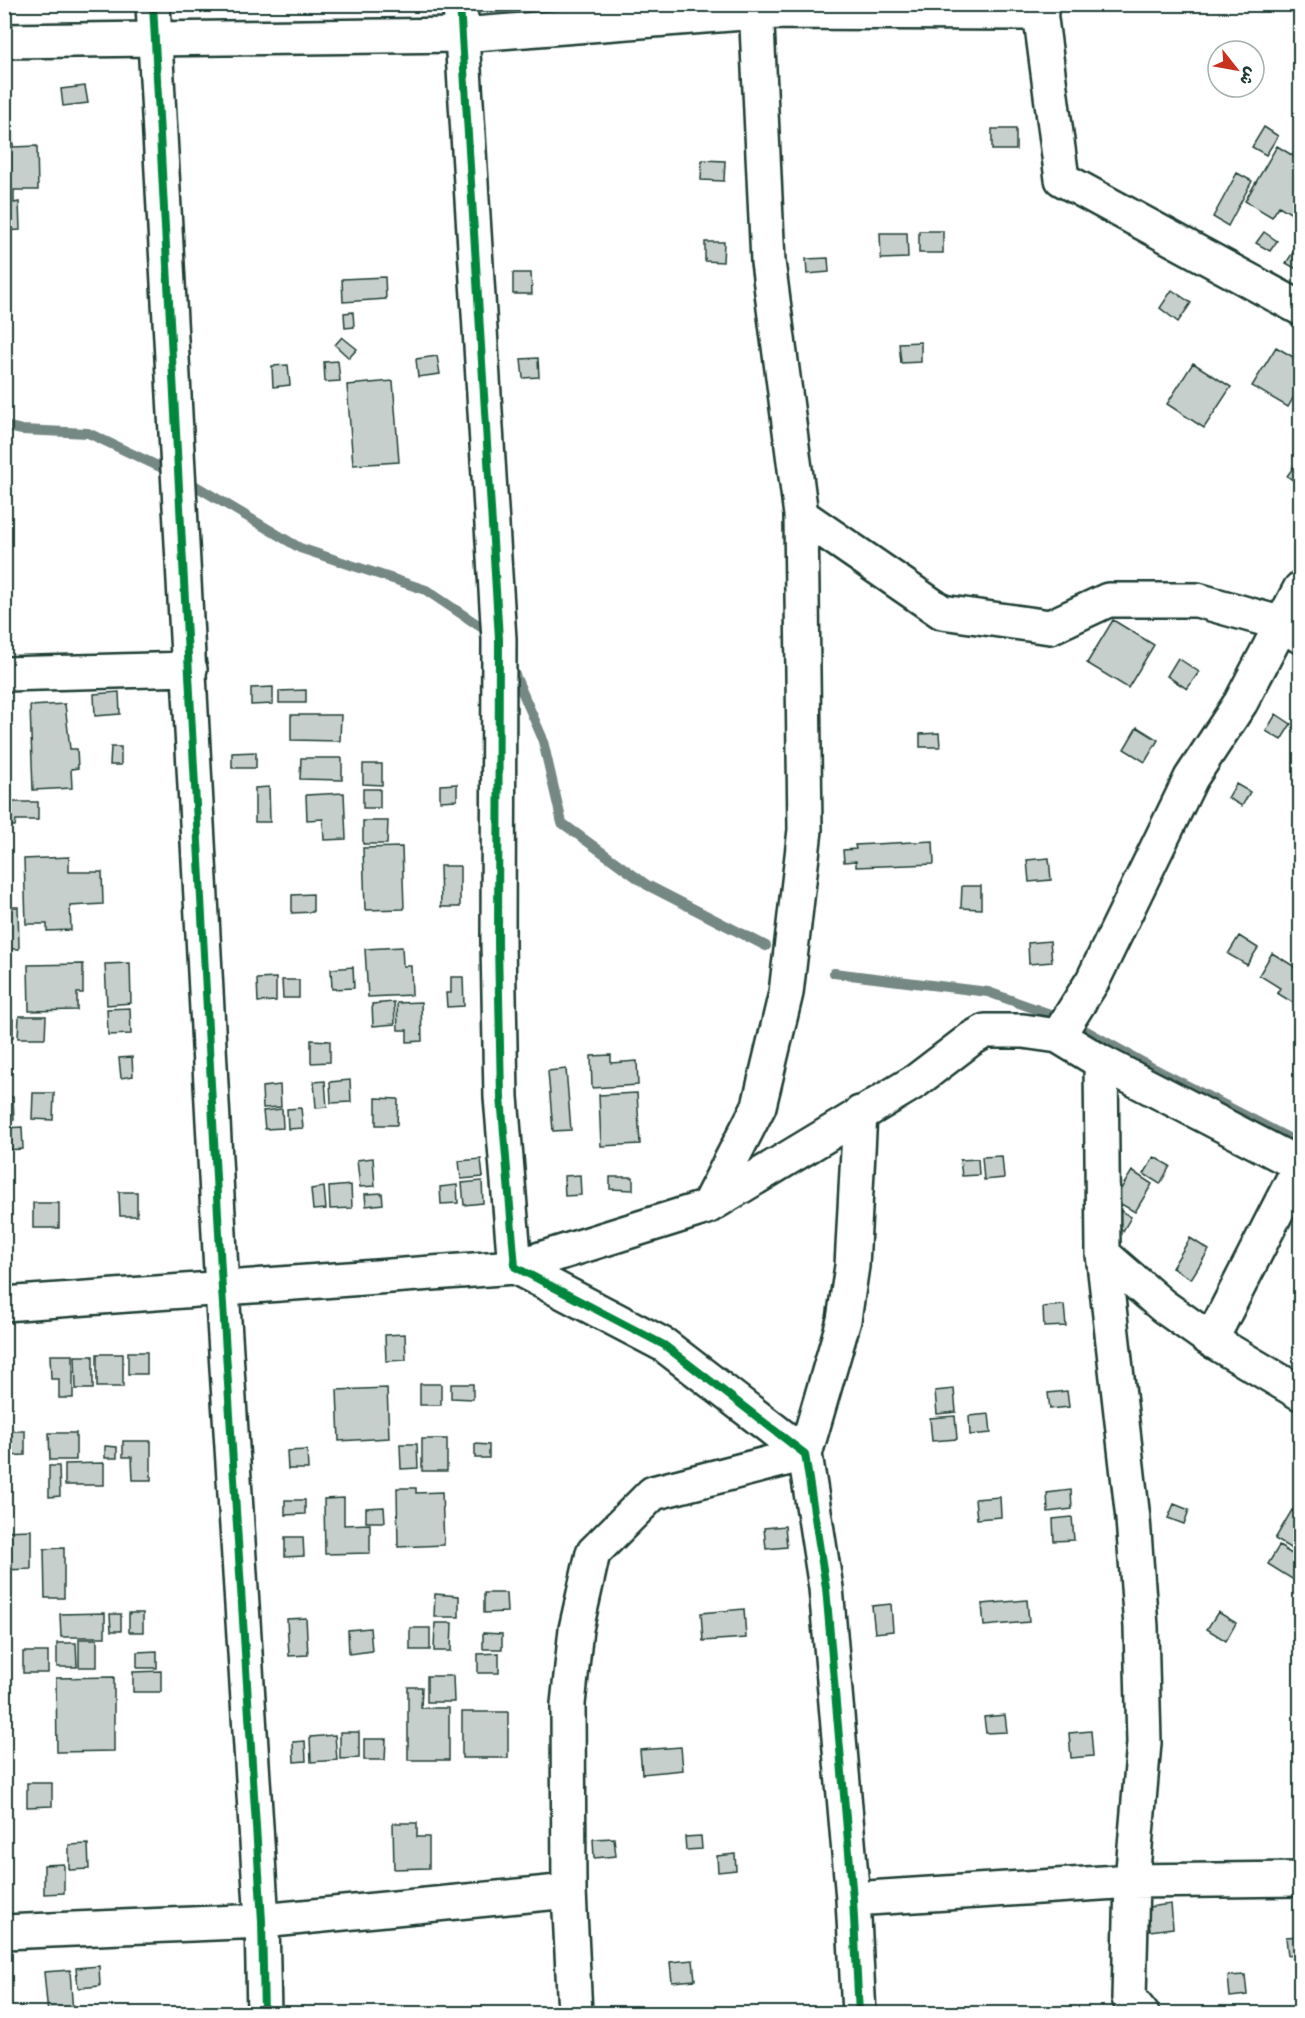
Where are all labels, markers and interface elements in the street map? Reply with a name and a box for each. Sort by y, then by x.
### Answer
north arrow [1206,39,1266,99]
text: ش [1232,62,1261,89]

